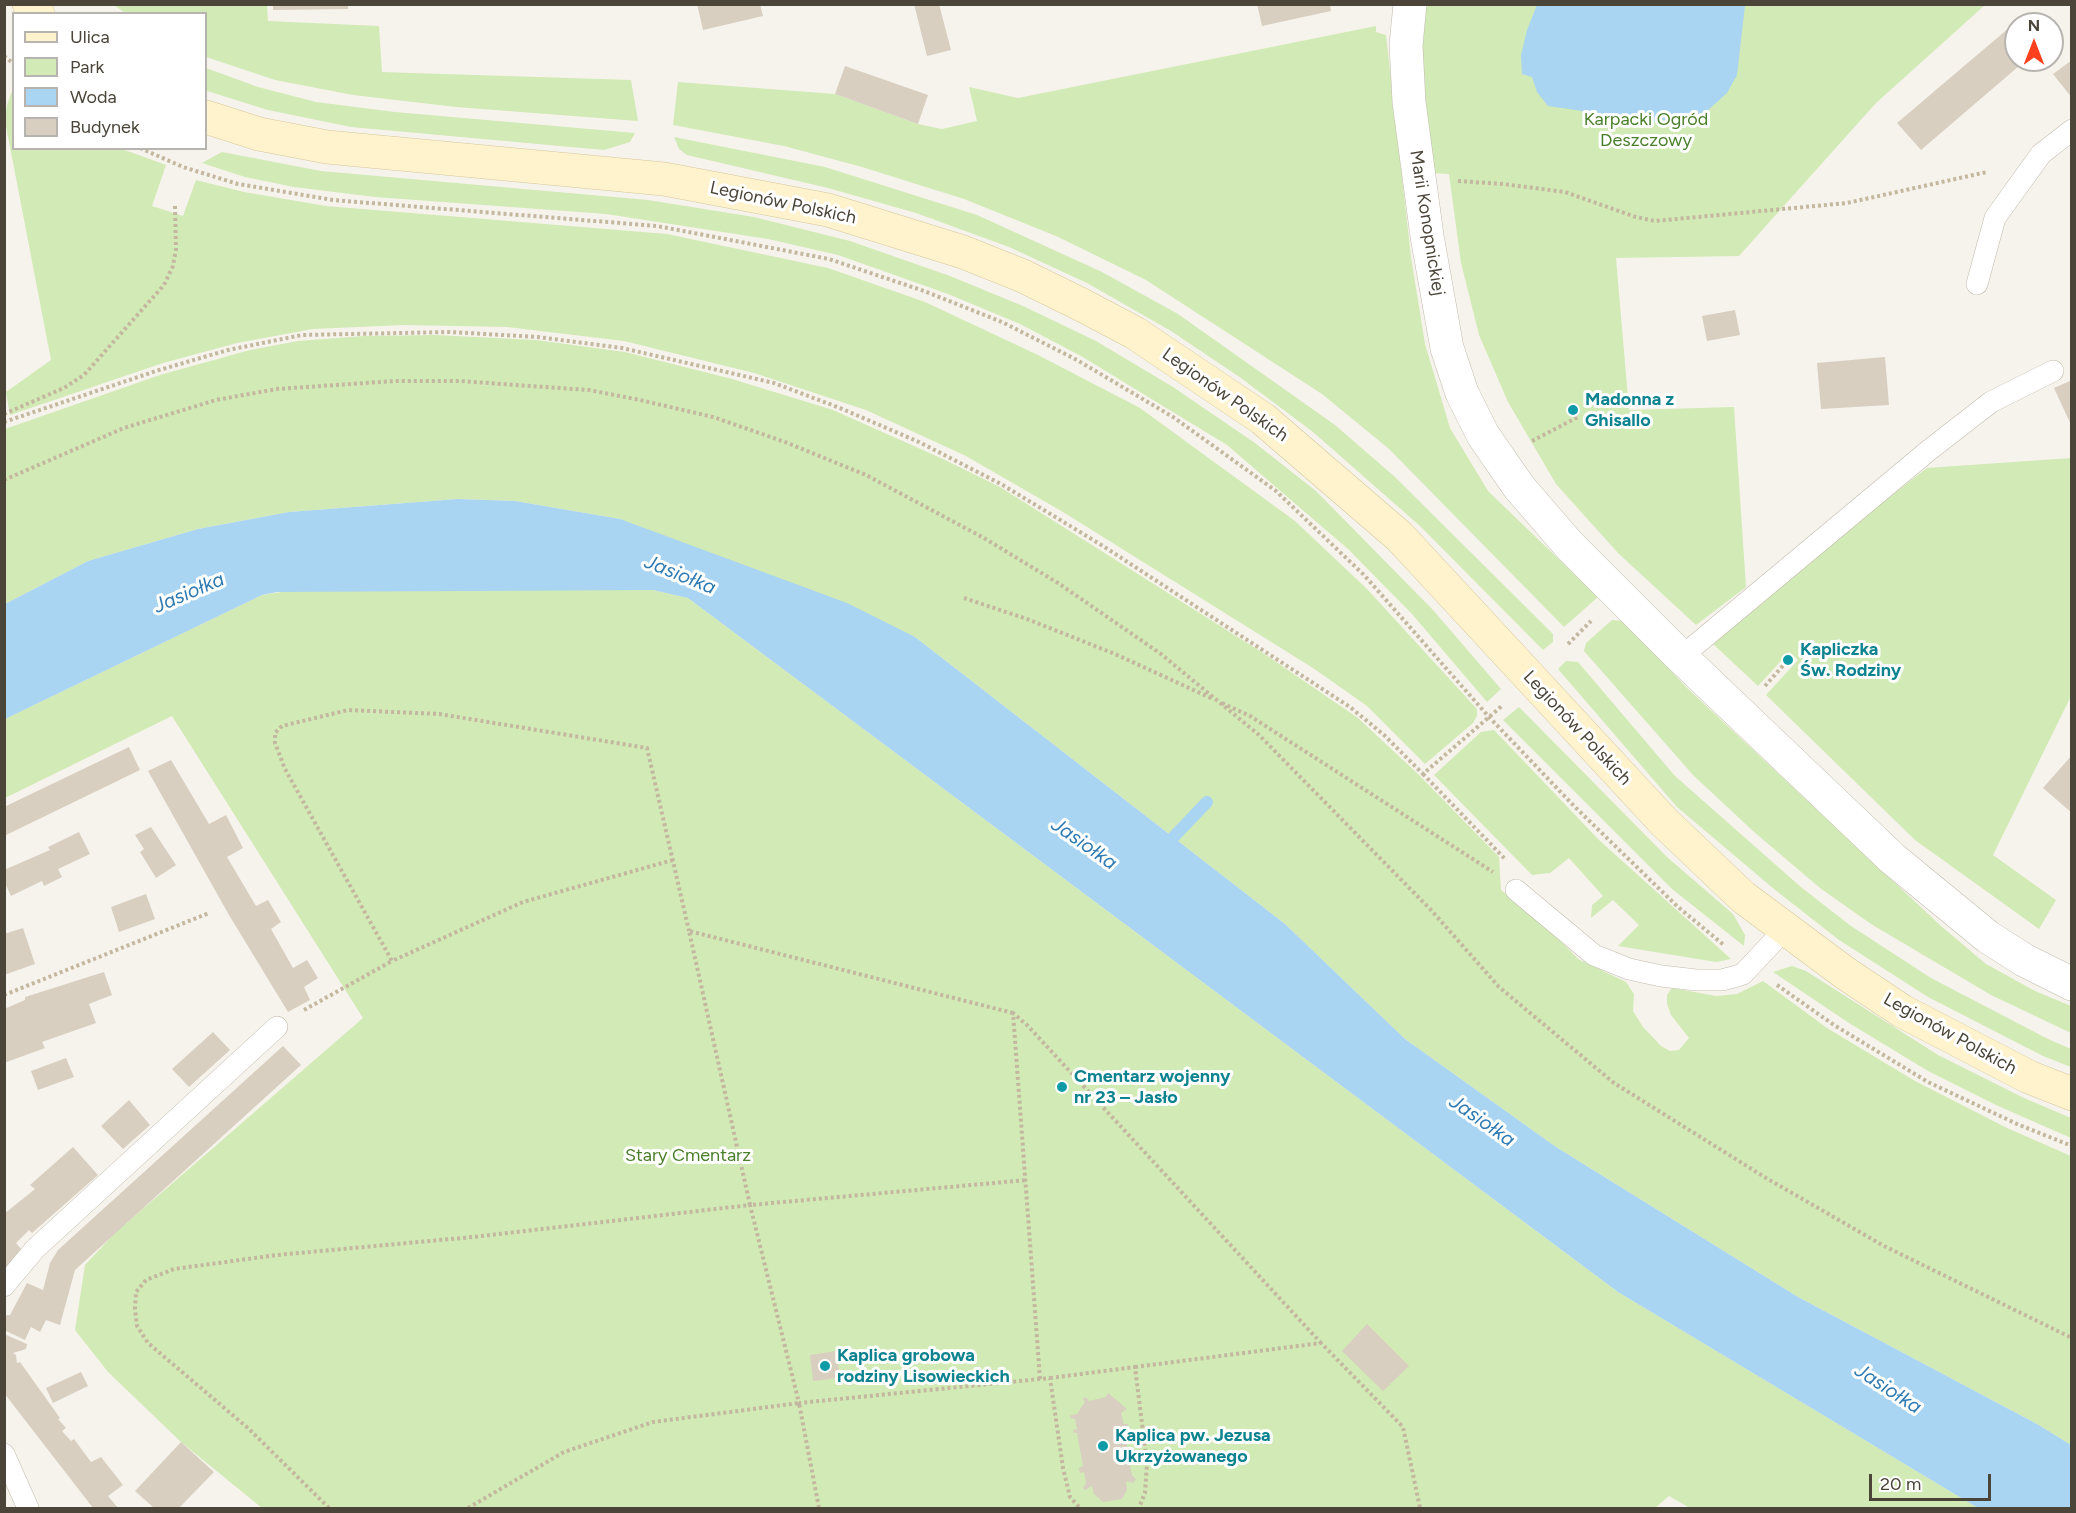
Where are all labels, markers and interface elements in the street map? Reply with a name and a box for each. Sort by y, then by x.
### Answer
legend [12,12,207,150]
north arrow [2004,12,2064,72]
text: N [2028,16,2040,35]
text: Ulica [70,26,110,48]
text: Park [70,56,104,78]
text: Woda [70,86,117,108]
park label: Karpacki Ogród Deszczowy [1584,109,1708,152]
text: Budynek [70,116,140,138]
street label: Marii Konopnickiej [1405,149,1449,297]
street label: Legionów Polskich [708,177,858,229]
street label: Legionów Polskich [1158,343,1292,447]
place label: Madonna z Ghisallo [1585,389,1674,432]
marker: Madonna z Ghisallo [1566,403,1580,417]
water label: Jasiołka [641,550,719,600]
water label: Jasiołka [150,567,228,619]
place label: Kapliczka Św. Rodziny [1800,639,1901,682]
marker: Kapliczka Św. Rodziny [1781,653,1795,667]
street label: Legionów Polskich [1518,666,1636,790]
water label: Jasiołka [1047,813,1121,875]
street label: Legionów Polskich [1880,988,2020,1080]
place label: Cmentarz wojenny nr 23 – Jasło [1074,1066,1230,1108]
marker: Cmentarz wojenny nr 23 – Jasło [1055,1080,1069,1094]
water label: Jasiołka [1445,1090,1519,1152]
park label: Stary Cmentarz [625,1145,751,1167]
place label: Kaplica grobowa rodziny Lisowieckich [837,1345,1010,1388]
marker: Kaplica grobowa rodziny Lisowieckich [818,1359,832,1373]
water label: Jasiołka [1850,1359,1926,1419]
place label: Kaplica pw. Jezusa Ukrzyżowanego [1115,1425,1271,1468]
marker: Kaplica pw. Jezusa Ukrzyżowanego [1096,1439,1110,1453]
scale bar [1872,1462,1994,1500]
text: 20 m [1880,1473,1921,1495]

